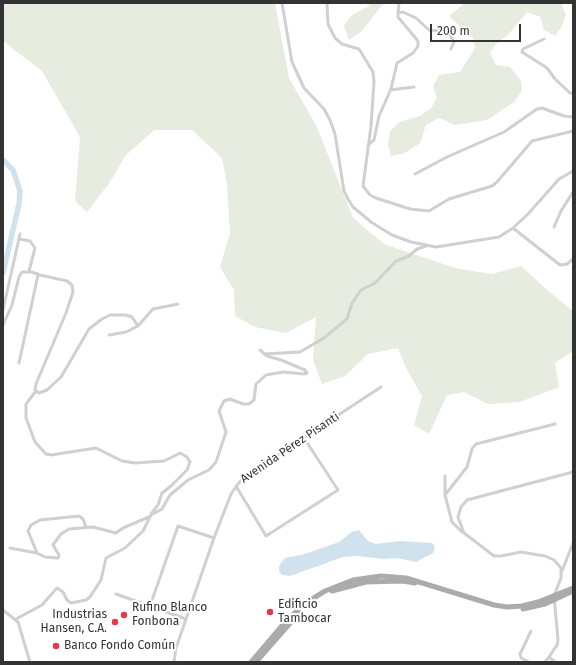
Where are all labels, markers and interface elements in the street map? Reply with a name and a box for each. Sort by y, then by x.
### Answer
scale bar [432,16,523,42]
text: 200 m [437,24,470,38]
street label: Avenida Pérez Pisanti [238,410,342,486]
place label: Edificio Tambocar [278,598,331,626]
place label: Rufino Blanco Fonbona [132,601,207,629]
marker: Edificio Tambocar [265,607,275,617]
place label: Industrias Hansen, C.A. [41,608,107,636]
marker: Rufino Blanco Fonbona [119,610,129,620]
marker: Industrias Hansen, C.A. [110,617,120,627]
place label: Banco Fondo Común [64,639,175,653]
marker: Banco Fondo Común [51,641,61,651]

